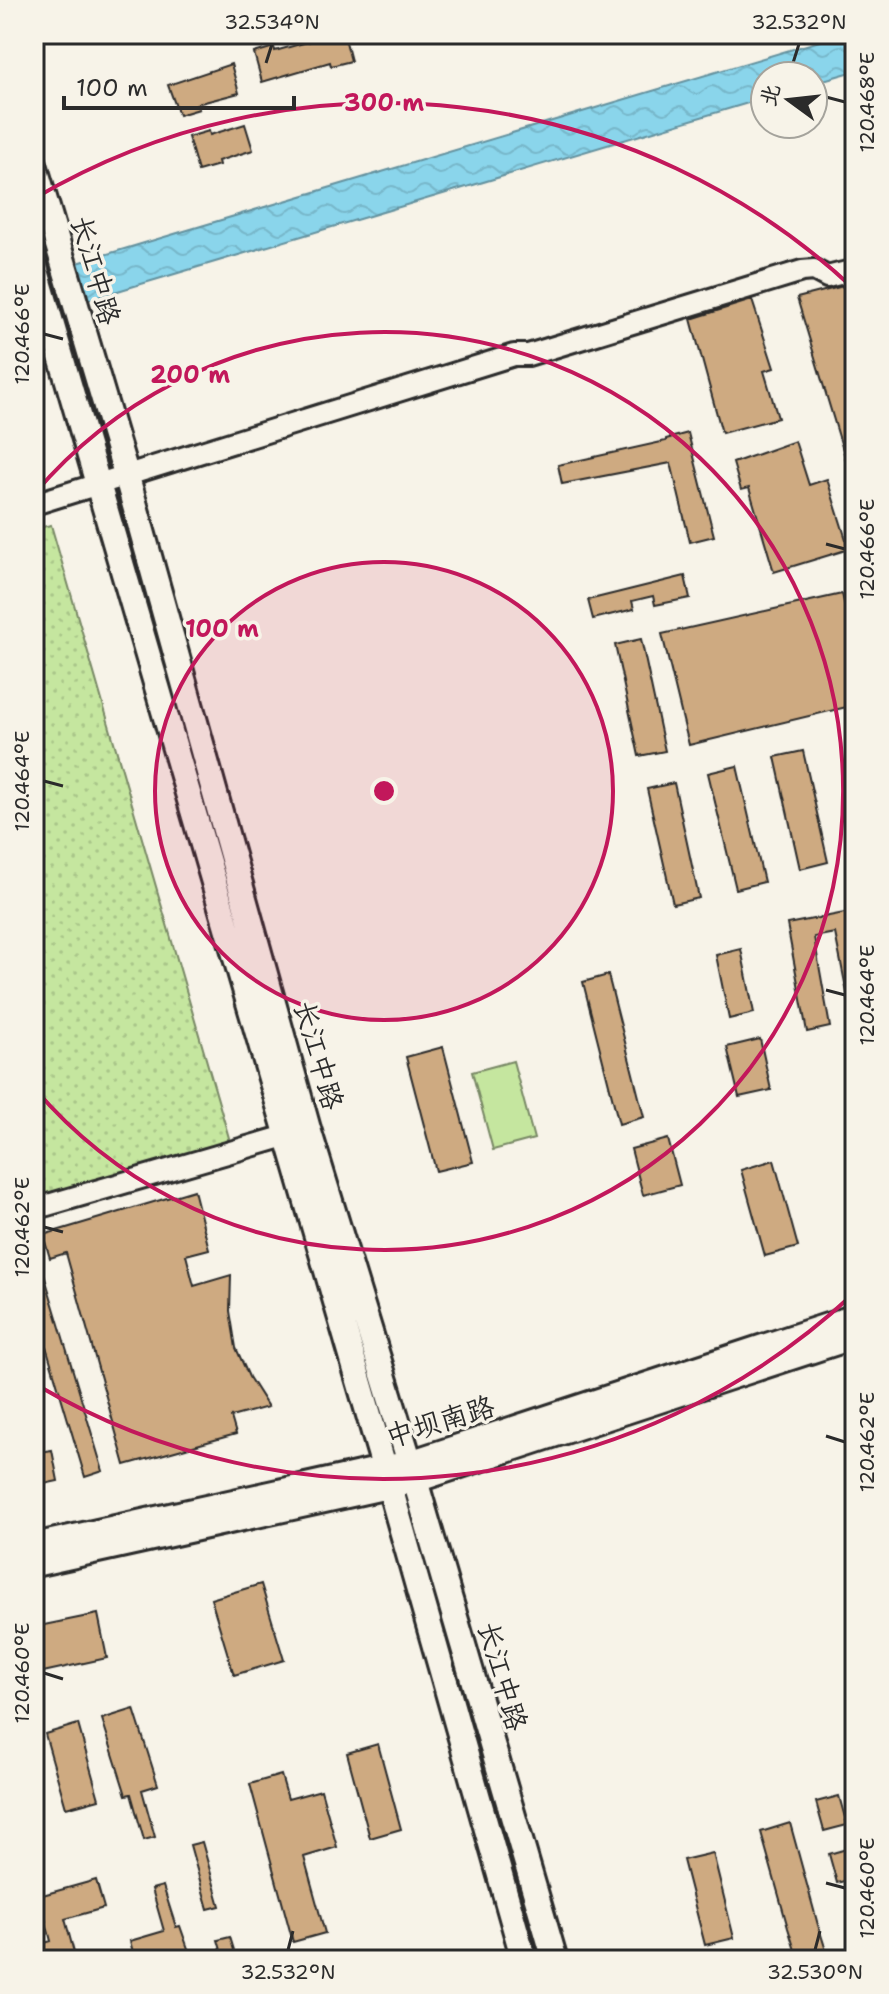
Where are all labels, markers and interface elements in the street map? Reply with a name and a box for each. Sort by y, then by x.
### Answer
text: 32.534°N [224,9,320,35]
text: 32.532°N [752,9,846,35]
text: 120.468°E [854,52,880,152]
scale bar [64,60,294,110]
north arrow [749,60,829,140]
text: 100 m [76,72,148,104]
text: 北 [753,81,787,109]
text: 300 m [344,87,424,119]
street label: 长江中路 [62,211,130,329]
text: 120.466°E [9,283,35,385]
text: 200 m [150,359,230,391]
text: 120.466°E [854,498,880,600]
text: 100 m [185,613,259,645]
text: 120.464°E [9,731,35,831]
centre of rings [370,777,398,805]
text: 120.464°E [854,945,880,1045]
street label: 长江中路 [285,996,353,1114]
text: 120.462°E [9,1177,35,1277]
street label: 中坝南路 [381,1386,499,1456]
text: 120.462°E [854,1392,880,1492]
street label: 长江中路 [469,1617,537,1735]
text: 120.460°E [9,1622,35,1724]
text: 120.460°E [854,1837,880,1939]
text: 32.532°N [241,1959,335,1985]
text: 32.530°N [767,1959,863,1985]

